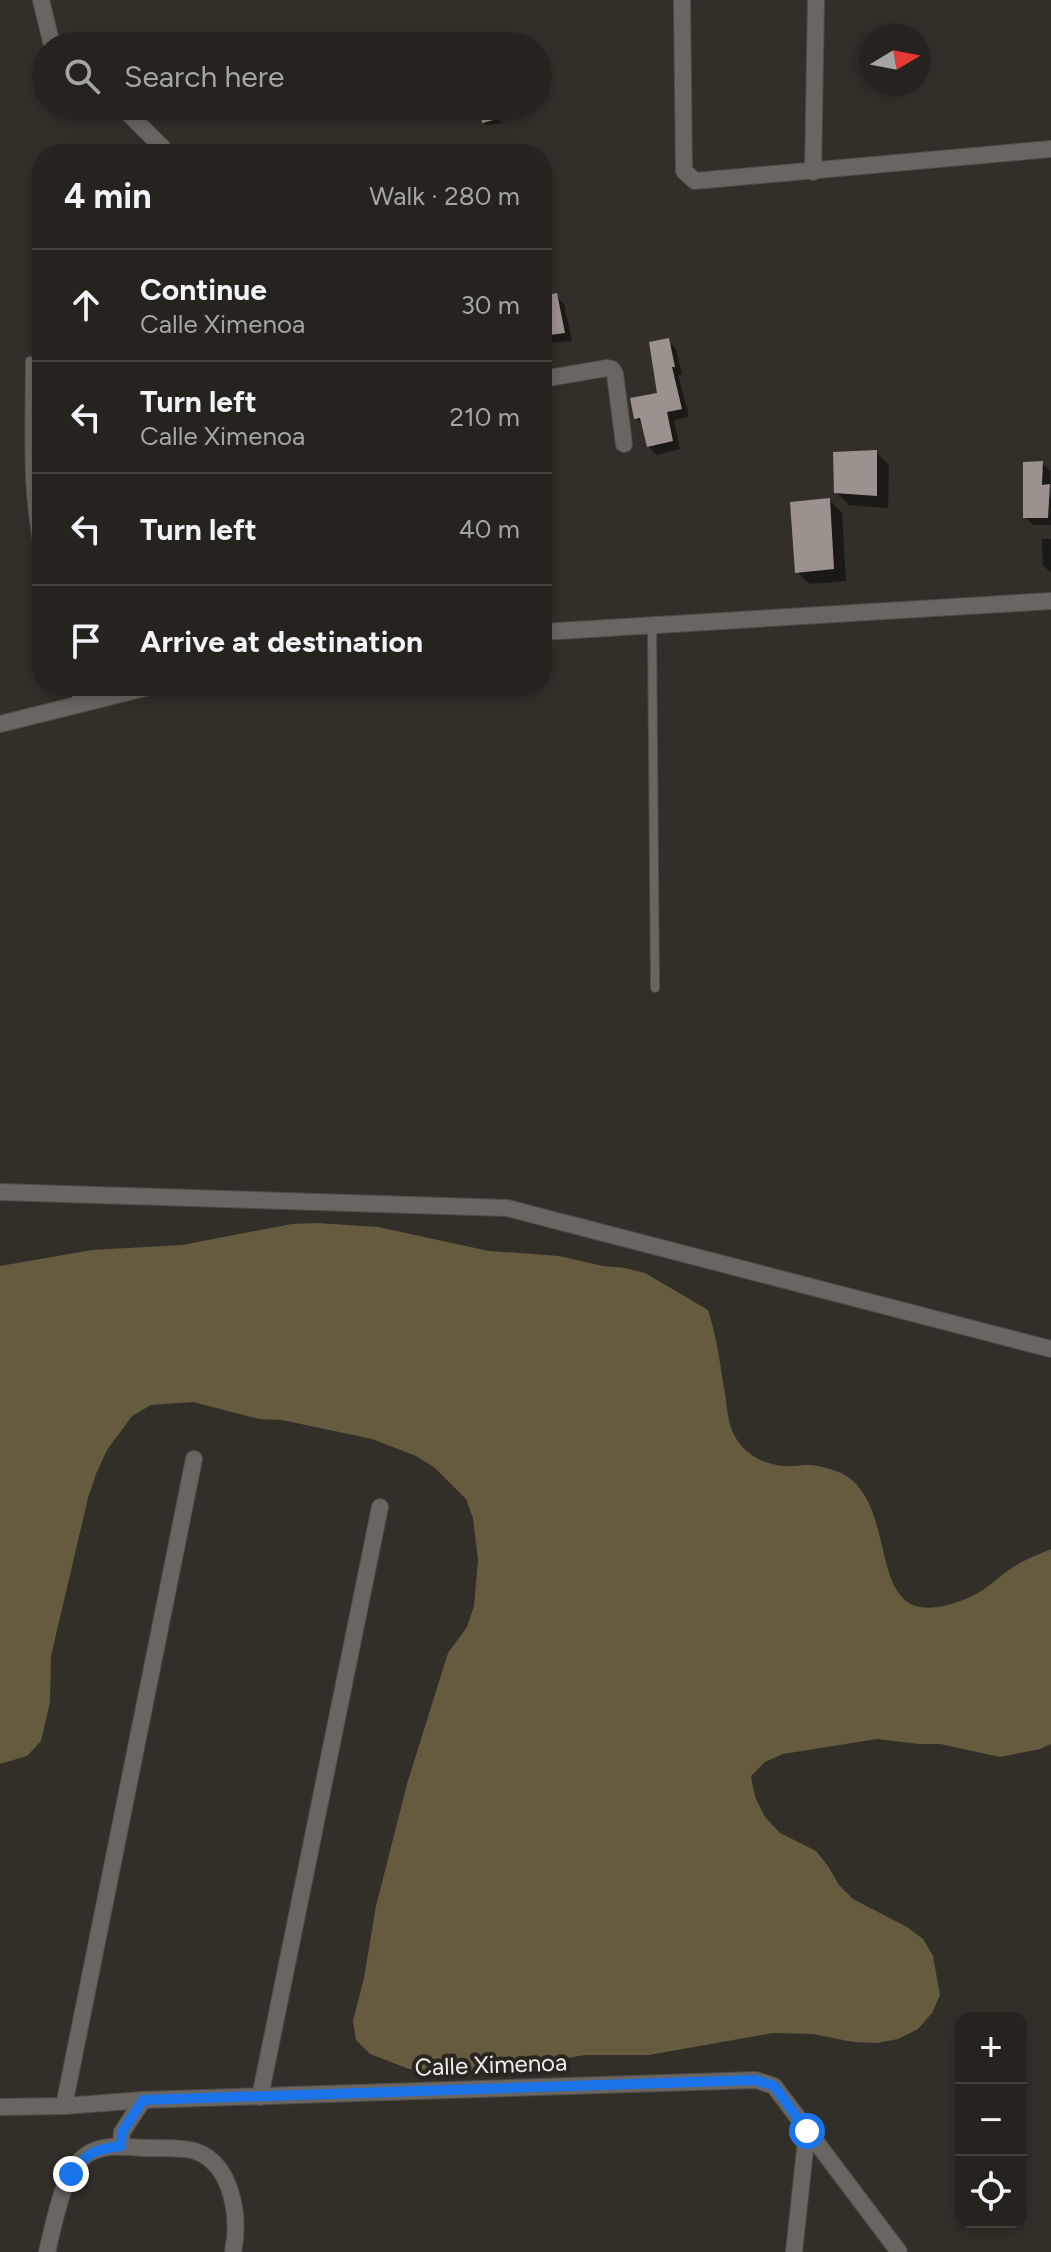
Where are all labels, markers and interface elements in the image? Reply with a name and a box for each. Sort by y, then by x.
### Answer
north arrow [859,24,931,96]
search box [32,32,552,120]
icon: search [60,54,104,98]
text: Search here [124,58,284,95]
text: 4 min [64,176,151,217]
text: Walk · 280 m [369,180,520,212]
text: Continue [140,271,267,308]
icon: ahead [64,283,108,327]
text: 30 m [461,289,520,321]
text: Calle Ximenoa [140,308,305,340]
text: Turn left [140,383,257,420]
icon: left [64,395,108,439]
text: 210 m [450,401,520,433]
text: Calle Ximenoa [140,420,305,452]
icon: left [64,507,108,551]
text: Turn left [140,511,257,548]
text: 40 m [459,513,520,545]
icon: arrive [64,619,108,663]
text: Arrive at destination [140,623,423,660]
map controls [955,2012,1027,2228]
button: + [955,2012,1027,2084]
street label: Calle Ximenoa [414,2047,568,2082]
button: − [955,2084,1027,2156]
route start [789,2113,825,2149]
route end [53,2156,89,2192]
button: locate [955,2156,1027,2228]

